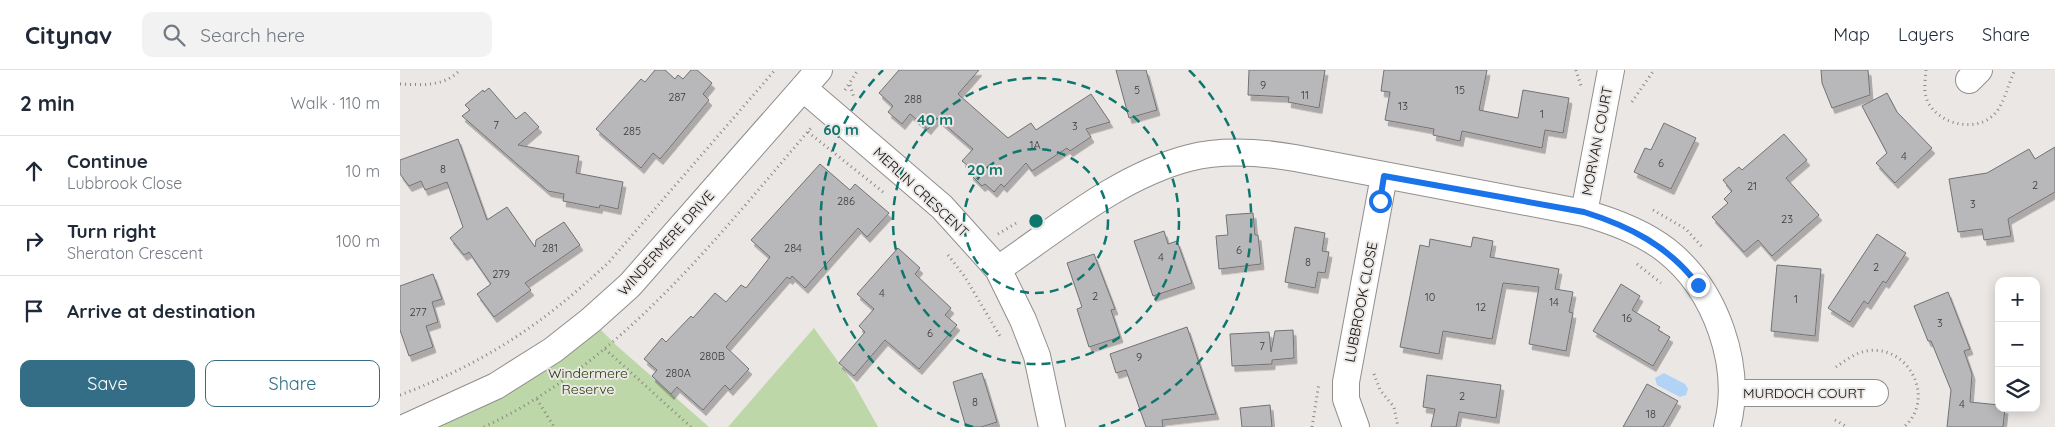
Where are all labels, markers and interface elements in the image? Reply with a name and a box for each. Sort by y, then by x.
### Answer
search box [142,12,492,57]
text: Citynav [25,20,112,50]
icon: search [160,21,188,49]
text: Search here [200,23,305,47]
text: Map [1833,23,1870,46]
text: Layers [1898,23,1954,46]
text: Share [1982,23,2030,46]
house number: 9 [1260,78,1266,92]
house number: 5 [1134,83,1140,97]
house number: 15 [1455,83,1465,97]
street label: MORVAN COURT [1578,85,1616,197]
house number: 11 [1301,88,1309,102]
text: 2 min [20,90,75,116]
house number: 287 [668,90,686,104]
house number: 288 [904,92,922,106]
text: Walk · 110 m [291,93,380,113]
house number: 13 [1398,99,1408,113]
house number: 1 [1540,107,1544,121]
text: 40 m [917,110,953,129]
house number: 7 [493,118,499,132]
house number: 3 [1072,119,1078,133]
text: 60 m [823,120,859,139]
house number: 285 [623,124,641,138]
house number: 1A [1029,138,1041,152]
street label: MERLIN CRESCENT [870,143,972,241]
text: Continue [67,149,148,173]
house number: 4 [1901,149,1907,163]
house number: 6 [1658,156,1664,170]
icon: ahead [20,157,48,185]
text: 20 m [967,160,1003,179]
text: 10 m [346,161,380,181]
house number: 8 [440,162,446,176]
text: Lubbrook Close [67,173,182,193]
house number: 2 [2032,178,2038,192]
house number: 21 [1747,179,1757,193]
street label: WINDERMERE DRIVE [614,187,718,299]
route start [1369,190,1392,213]
house number: 286 [837,194,855,208]
house number: 3 [1970,197,1976,211]
centre of rings [1027,212,1045,230]
house number: 23 [1781,212,1793,226]
text: Turn right [67,219,156,243]
icon: right [20,227,48,255]
text: 100 m [336,231,380,251]
street label: LUBBROOK CLOSE [1340,240,1382,364]
house number: 281 [542,241,558,255]
house number: 284 [784,241,802,255]
text: Sheraton Crescent [67,243,203,263]
house number: 6 [1236,243,1242,257]
house number: 4 [1158,250,1164,264]
house number: 8 [1305,255,1311,269]
house number: 2 [1873,260,1879,274]
house number: 279 [492,267,510,281]
route end [1687,274,1710,297]
map controls [1995,277,2040,412]
button: + [1995,277,2040,322]
house number: 4 [879,286,885,300]
house number: 2 [1092,289,1098,303]
house number: 10 [1425,290,1435,304]
house number: 1 [1794,292,1798,306]
house number: 14 [1549,295,1559,309]
icon: arrive [20,297,48,325]
text: Arrive at destination [67,299,256,323]
house number: 12 [1476,300,1486,314]
house number: 277 [409,305,427,319]
house number: 16 [1622,311,1632,325]
house number: 3 [1937,316,1943,330]
button: − [1995,322,2040,367]
house number: 6 [927,326,933,340]
house number: 7 [1259,339,1265,353]
house number: 280B [699,349,725,363]
house number: 9 [1136,350,1142,364]
button: Save [20,360,195,407]
button: Share [205,360,380,407]
park label: Windermere Reserve [548,364,628,398]
house number: 280A [665,366,691,380]
button: layers [1995,367,2040,412]
street label: MURDOCH COURT [1743,384,1865,402]
house number: 2 [1459,389,1465,403]
house number: 8 [972,395,978,409]
house number: 4 [1959,397,1965,411]
house number: 18 [1646,407,1656,421]

